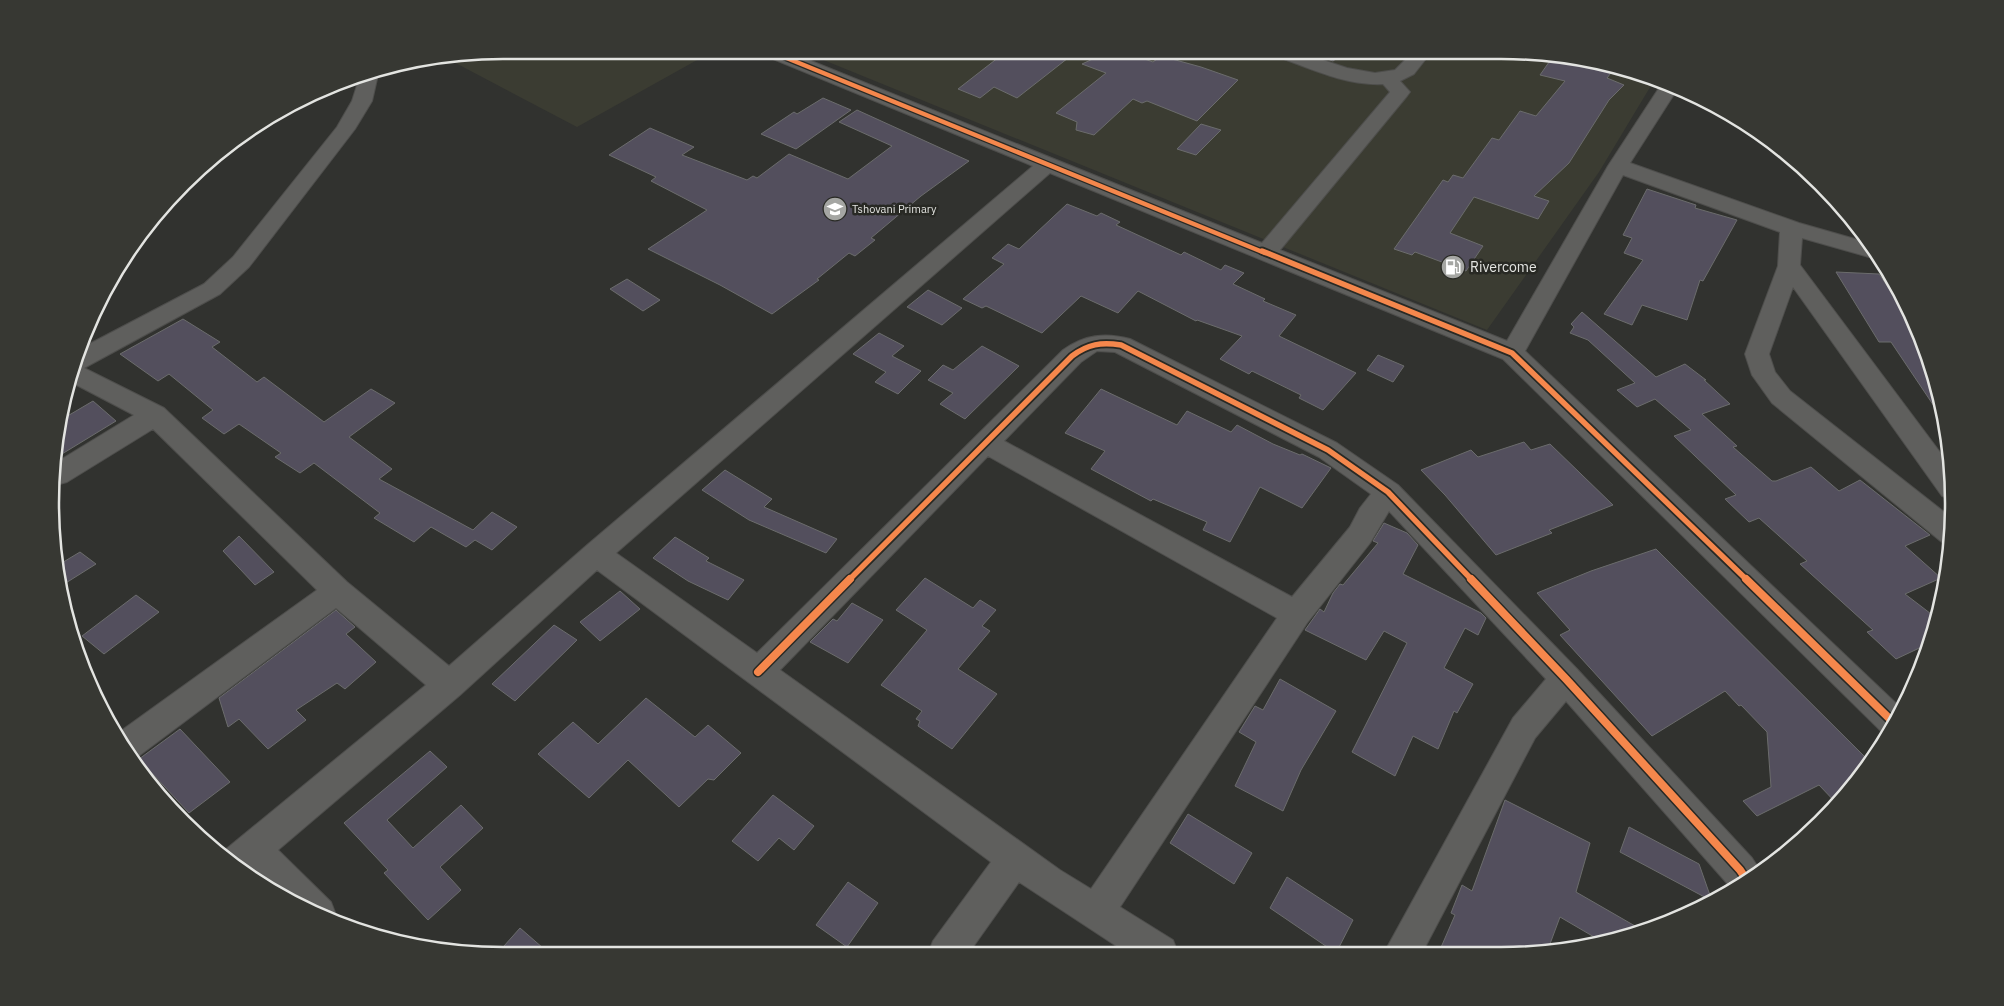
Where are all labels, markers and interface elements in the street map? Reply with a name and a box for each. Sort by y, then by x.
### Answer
school or university icon: Tshovani Primary [822,196,848,222]
place label: Tshovani Primary [852,202,937,216]
fuel station icon: Rivercome [1440,254,1466,280]
place label: Rivercome [1470,258,1537,276]

